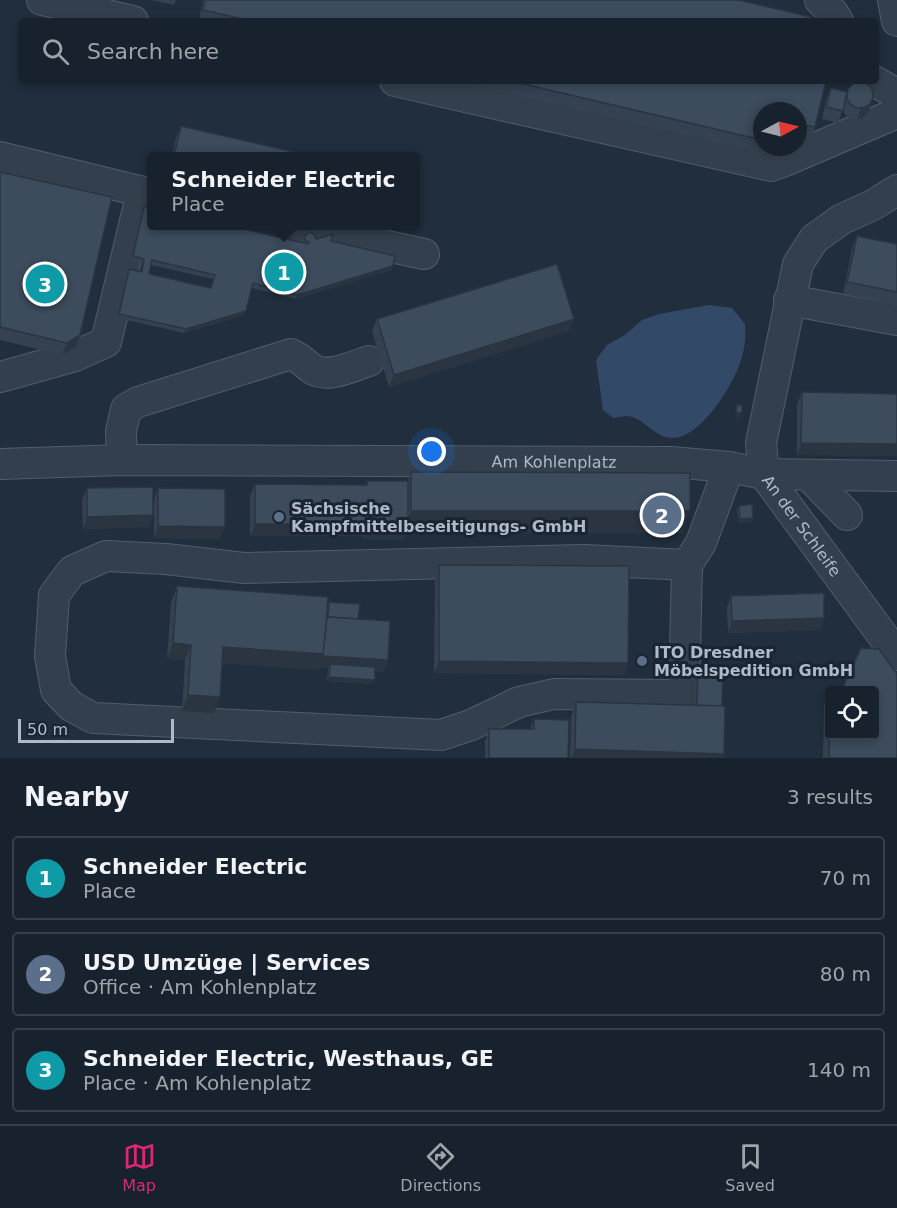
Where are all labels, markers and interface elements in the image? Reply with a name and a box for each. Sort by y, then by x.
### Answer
search box [18,18,879,84]
icon: search [39,35,72,68]
text: Search here [87,39,219,64]
north arrow [753,102,807,156]
popup [147,152,420,230]
text: Schneider Electric [171,167,396,192]
text: Place [171,192,225,216]
pin: 1 [264,250,304,294]
pin: 3 [26,262,64,306]
your location [417,437,446,466]
street label: Am Kohlenplatz [491,452,616,472]
street label: An der Schleife [758,471,845,580]
pin: 2 [642,492,682,538]
place label: Sächsische Kampfmittelbeseitigungs- GmbH [291,499,586,536]
marker: Sächsische Kampfmittelbeseitigungs- GmbH [272,510,286,524]
place label: ITO Dresdner Möbelspedition GmbH [654,643,853,680]
marker: ITO Dresdner Möbelspedition GmbH [635,654,649,668]
map controls [825,686,879,740]
button: locate [825,686,879,740]
scale bar [18,716,174,744]
text: 50 m [27,720,68,739]
text: Nearby [24,782,129,812]
text: 3 results [787,785,873,809]
text: Schneider Electric [83,854,307,879]
text: 1 [39,866,52,890]
text: 70 m [820,866,871,890]
text: Place [83,879,136,903]
text: USD Umzüge | Services [83,950,370,975]
text: 2 [39,962,52,986]
text: 80 m [820,962,871,986]
text: Office · Am Kohlenplatz [83,975,316,999]
text: Schneider Electric, Westhaus, GE [83,1046,494,1071]
text: 3 [39,1058,52,1082]
text: 140 m [807,1058,871,1082]
text: Place · Am Kohlenplatz [83,1071,311,1095]
tab: Map [122,1140,156,1195]
tab: Directions [400,1140,481,1195]
tab: Saved [725,1140,775,1195]

